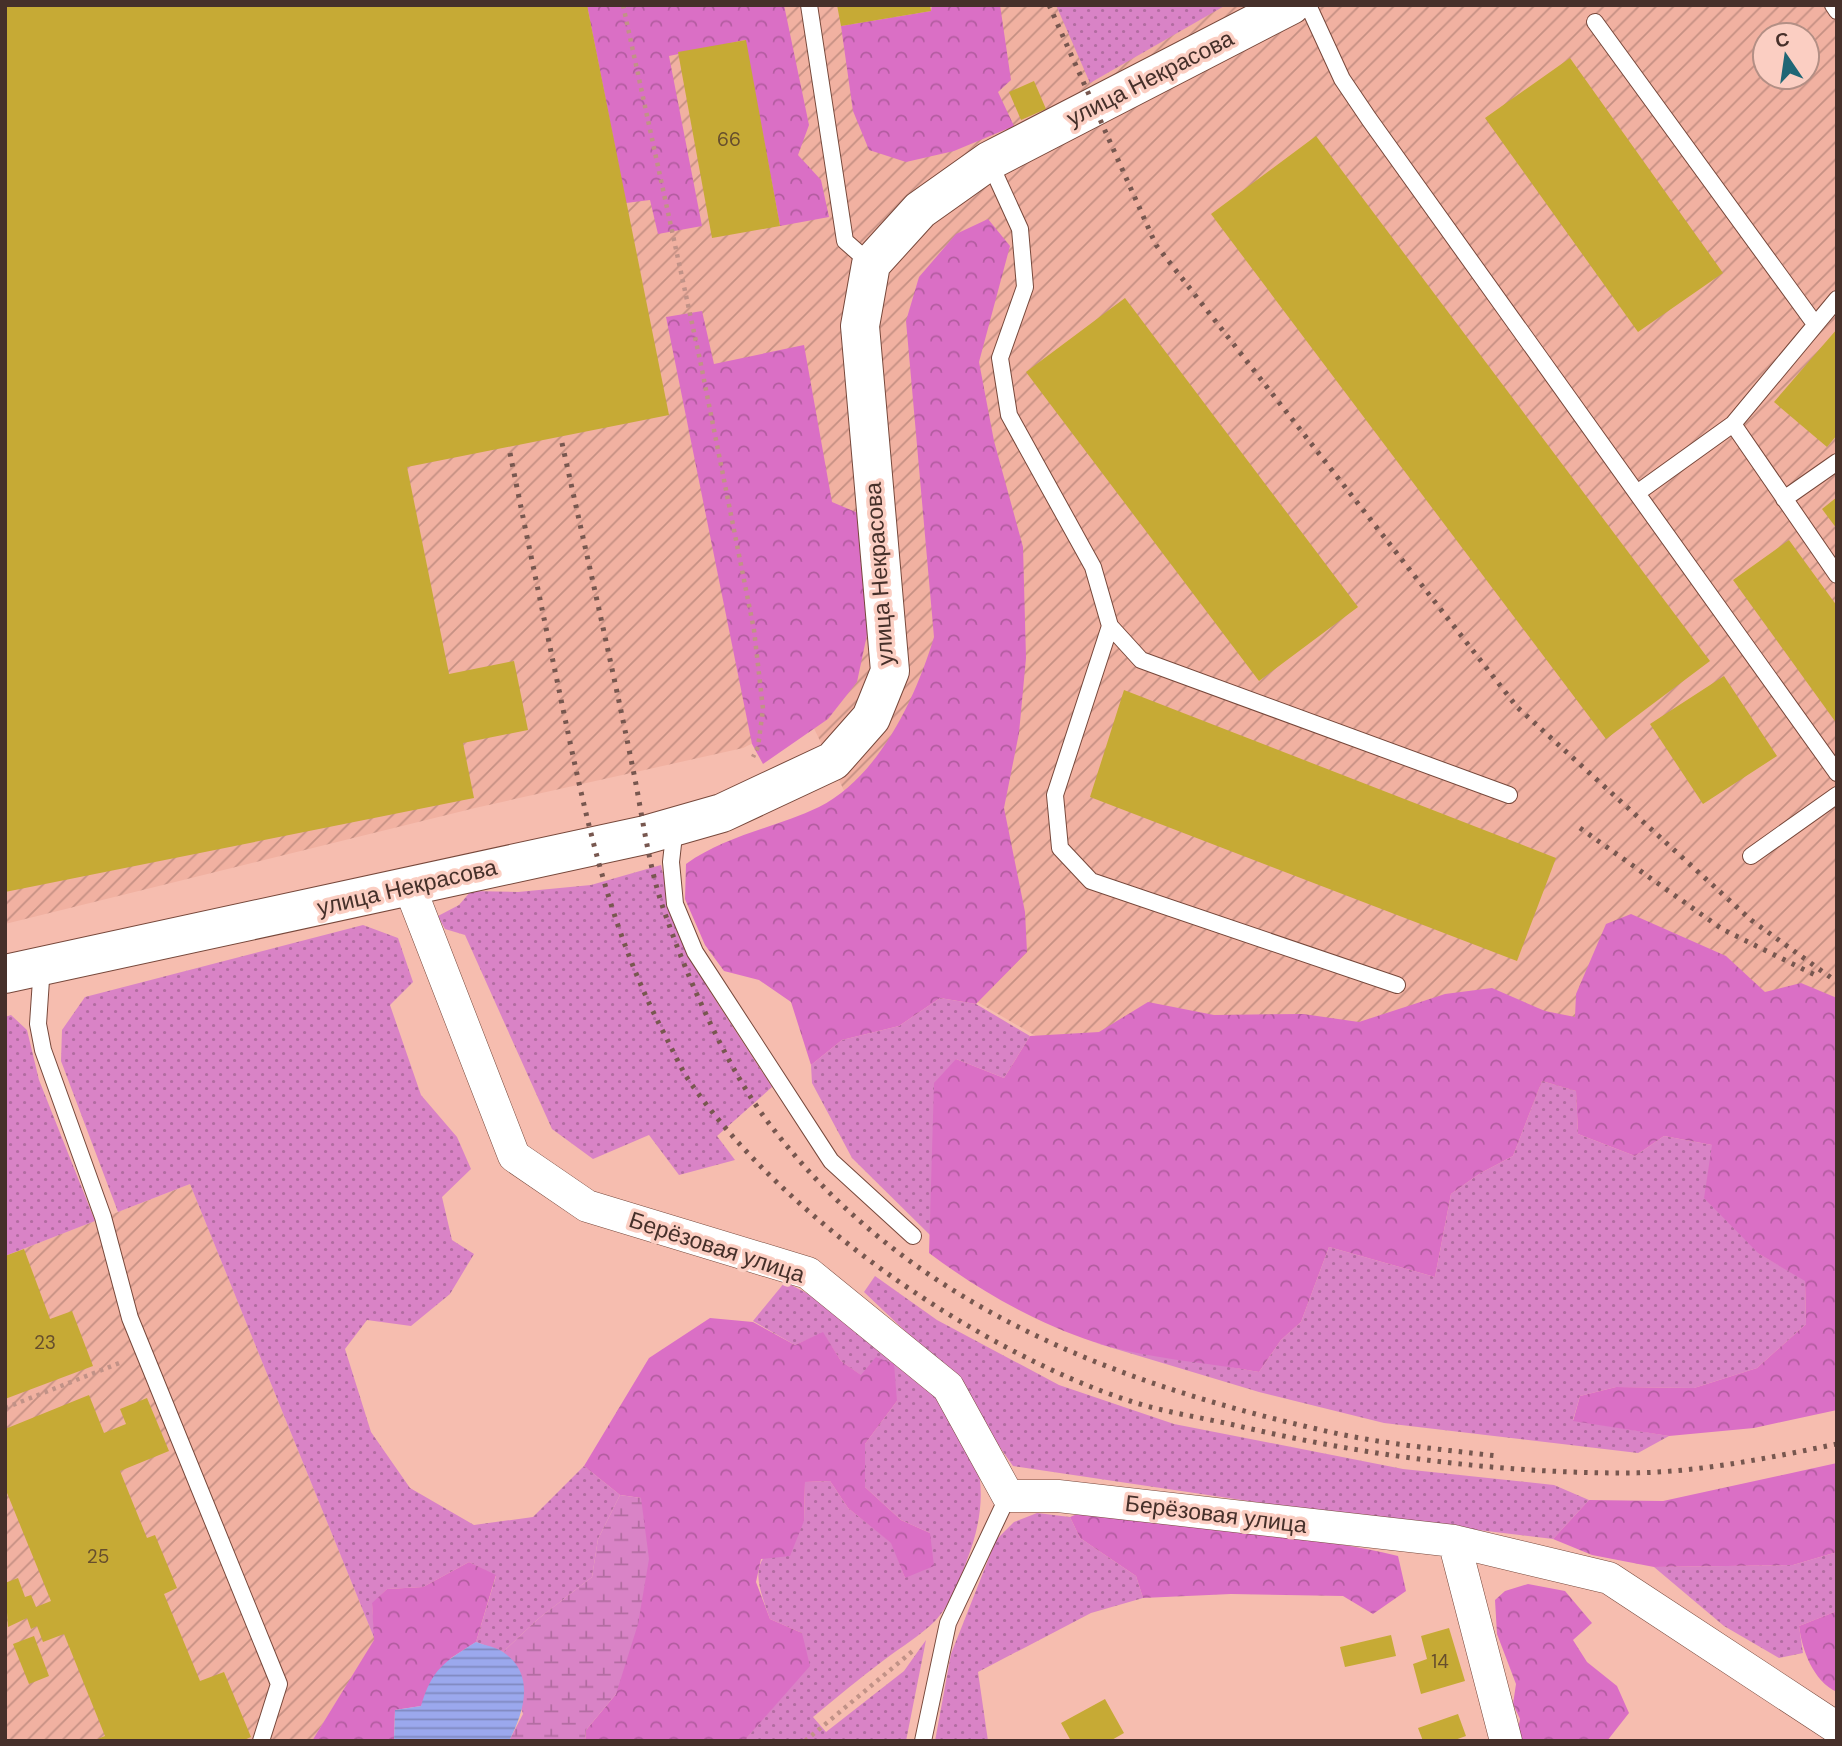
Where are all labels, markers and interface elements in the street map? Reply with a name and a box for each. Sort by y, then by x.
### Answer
north arrow [1751,21,1821,91]
street label: улица Некрасова [1061,23,1239,133]
text: С [1773,26,1792,54]
house number: 66 [717,127,741,152]
street label: улица Некрасова [858,481,900,667]
street label: улица Некрасова [314,852,500,922]
street label: Берёзовая улица [625,1204,809,1290]
house number: 23 [34,1330,56,1355]
street label: Берёзовая улица [1123,1488,1309,1540]
house number: 25 [87,1544,109,1569]
house number: 14 [1431,1649,1449,1674]

